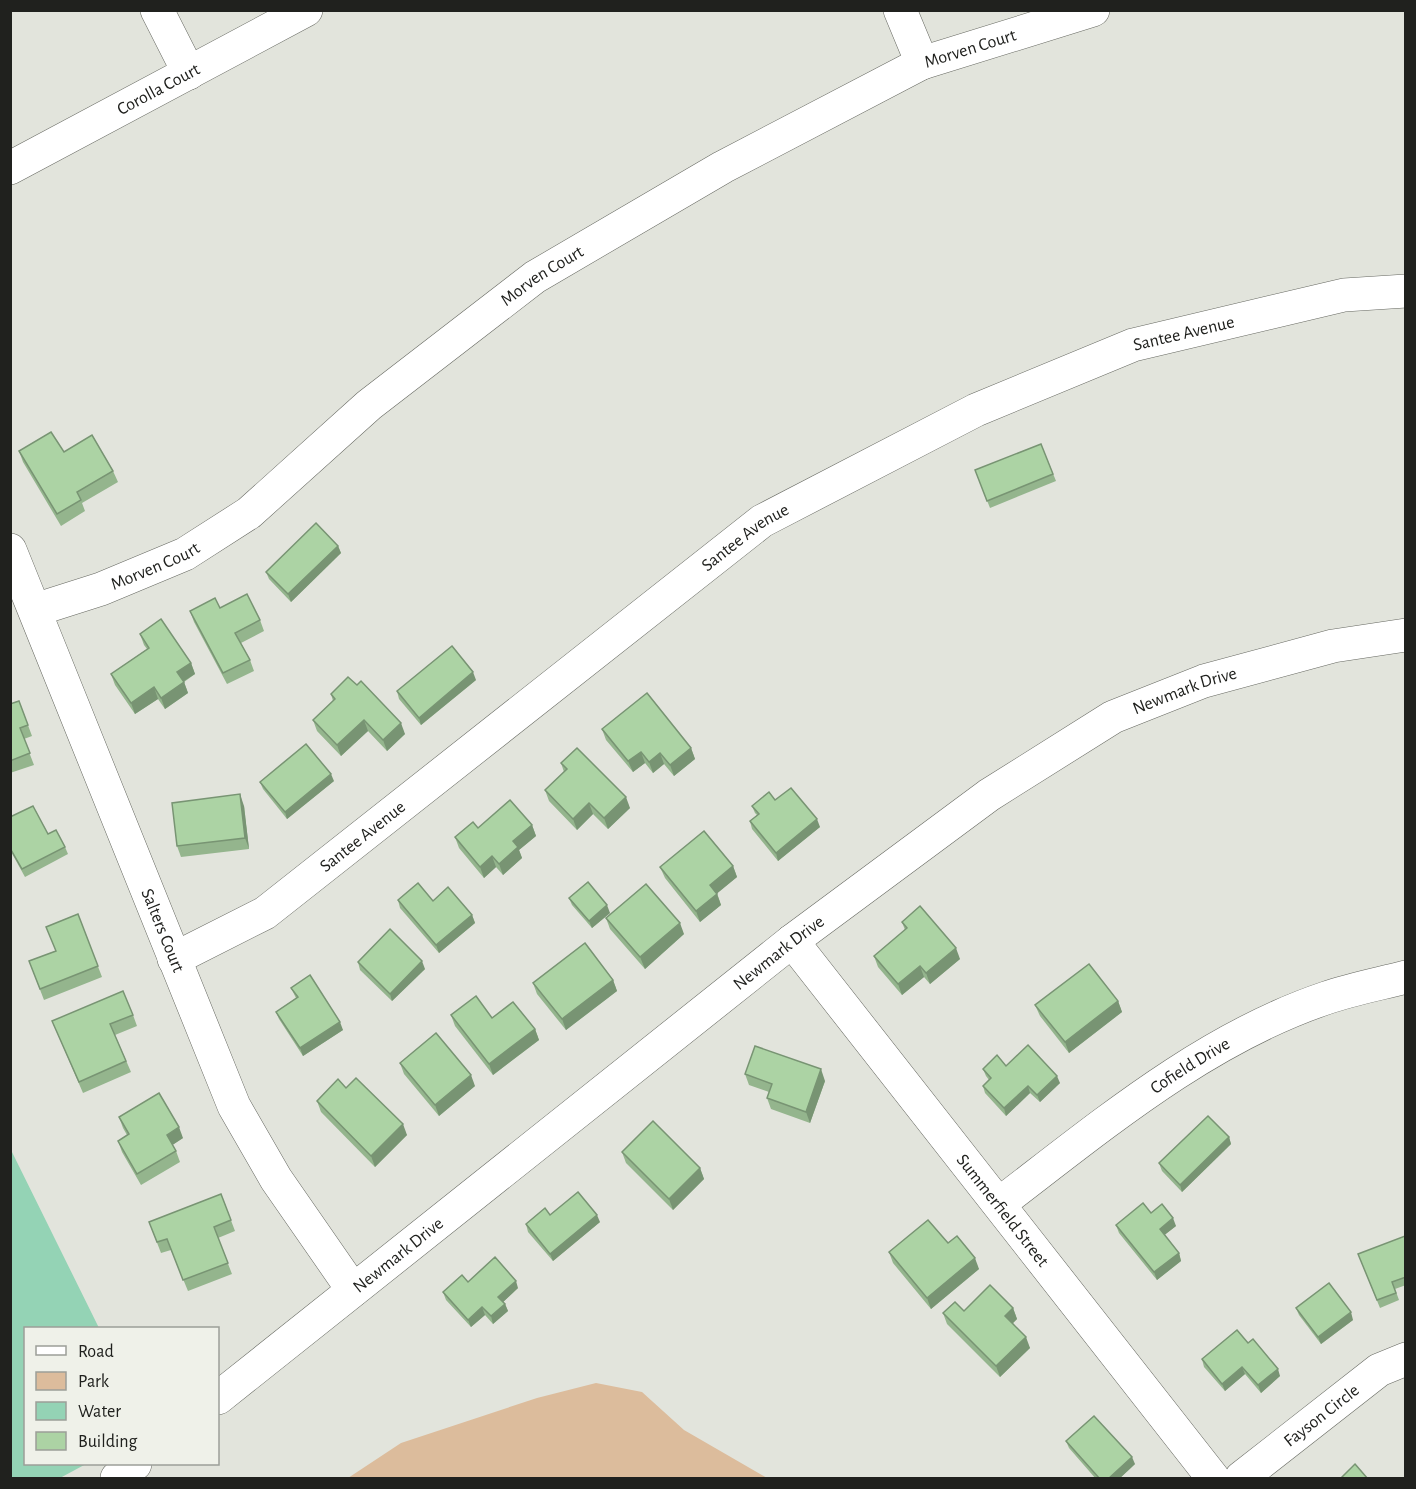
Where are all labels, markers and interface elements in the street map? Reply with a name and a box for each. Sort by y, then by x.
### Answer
street label: Morven Court [922,26,1019,72]
street label: Corolla Court [114,60,203,119]
street label: Morven Court [498,243,587,310]
street label: Santee Avenue [1132,313,1236,355]
street label: Santee Avenue [699,501,792,575]
street label: Morven Court [108,539,203,594]
street label: Newmark Drive [1130,665,1239,718]
street label: Santee Avenue [317,798,409,876]
street label: Salters Court [137,886,187,975]
street label: Newmark Drive [730,913,828,994]
street label: Cofield Drive [1147,1035,1233,1098]
street label: Summerfield Street [953,1151,1052,1271]
street label: Newmark Drive [350,1214,447,1297]
legend [24,1327,219,1465]
text: Road [78,1343,114,1361]
text: Park [78,1373,110,1391]
street label: Fayson Circle [1281,1381,1363,1451]
text: Water [78,1403,121,1421]
text: Building [78,1433,138,1451]

